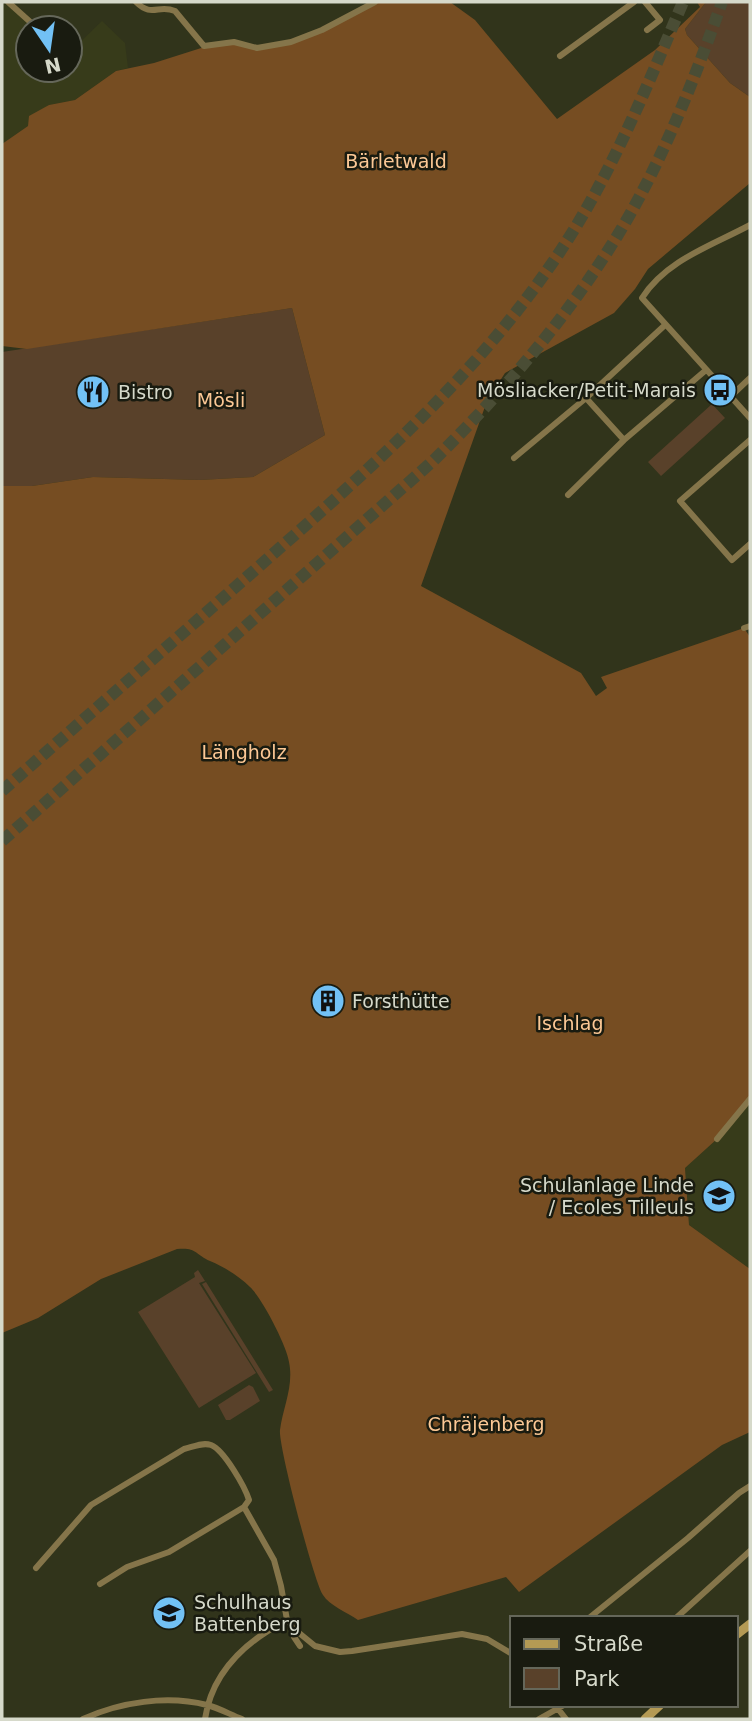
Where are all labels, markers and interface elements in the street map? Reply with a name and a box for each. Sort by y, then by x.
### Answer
north arrow [14,14,84,84]
text: N [43,53,63,78]
park label: Bärletwald [345,150,447,172]
bus stop icon: Mösliacker/Petit-Marais [701,371,739,409]
restaurant icon: Bistro [74,373,112,411]
place label: Mösliacker/Petit-Marais [477,379,696,401]
place label: Bistro [118,381,173,403]
park label: Mösli [197,389,245,411]
park label: Längholz [201,741,287,763]
building icon: Forsthütte [309,982,347,1020]
place label: Forsthütte [352,990,450,1012]
park label: Ischlag [537,1012,603,1034]
place label: Schulanlage Linde / Ecoles Tilleuls [520,1174,694,1218]
school or university icon: Schulanlage Linde / Ecoles Tilleuls [700,1177,738,1215]
park label: Chräjenberg [427,1413,545,1435]
place label: Schulhaus Battenberg [194,1591,301,1635]
school or university icon: Schulhaus Battenberg [150,1594,188,1632]
legend [510,1616,738,1707]
text: Straße [574,1632,643,1656]
text: Park [574,1667,620,1691]

